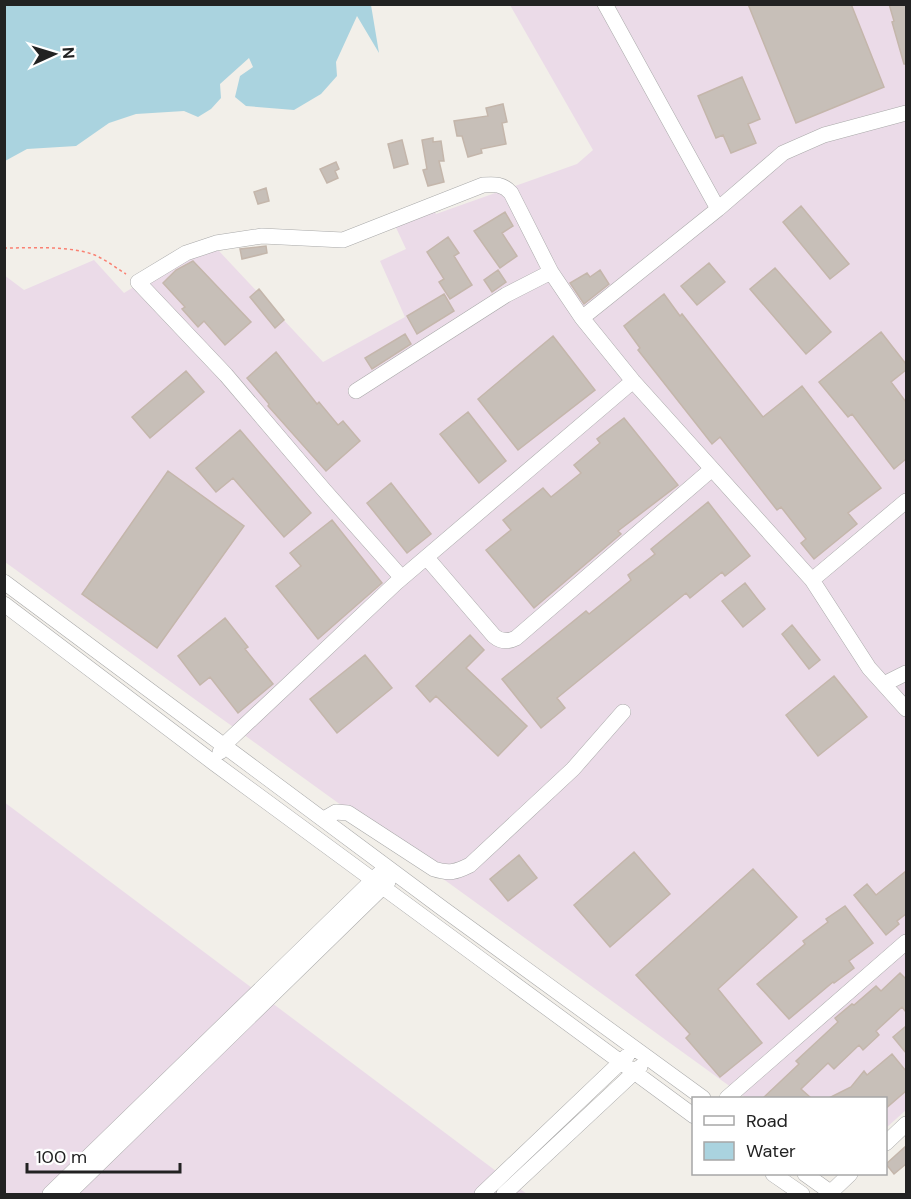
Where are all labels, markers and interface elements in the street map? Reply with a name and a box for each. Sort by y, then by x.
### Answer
north arrow [24,24,84,84]
text: N [58,46,79,60]
legend [692,1097,887,1175]
text: Road [746,1109,788,1133]
scale bar [27,1136,180,1174]
text: Water [746,1139,796,1163]
text: 100 m [36,1145,87,1169]

